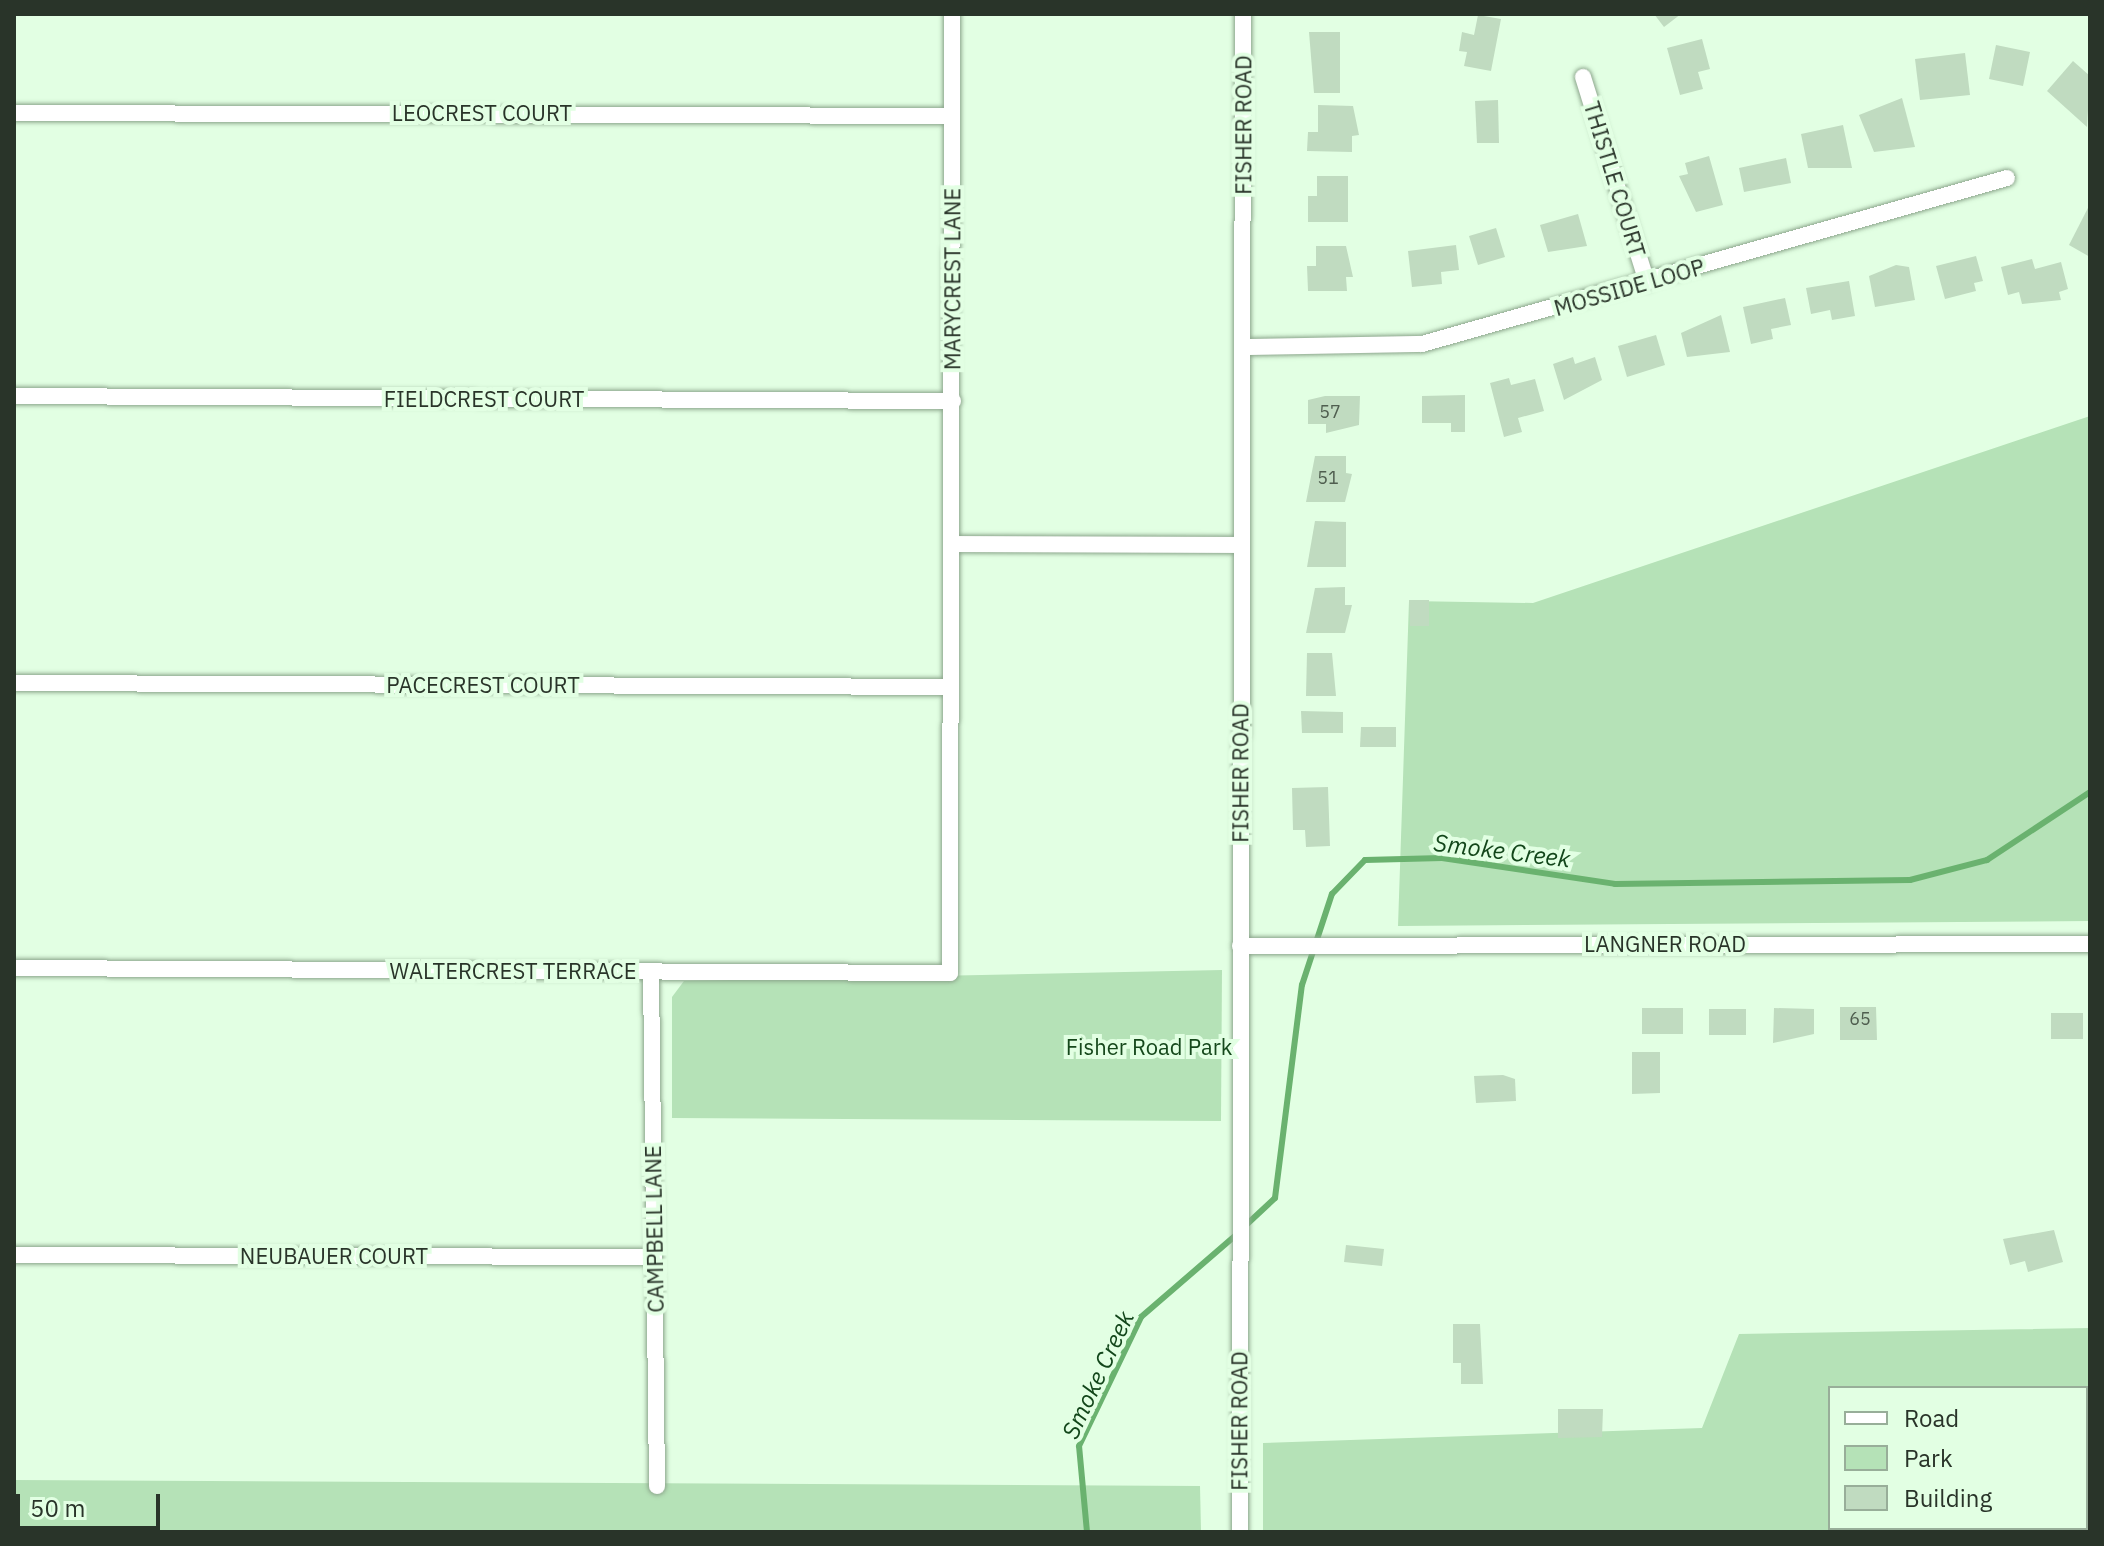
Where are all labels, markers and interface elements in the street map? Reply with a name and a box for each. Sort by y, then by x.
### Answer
street label: FISHER ROAD [1230,55,1256,195]
street label: THISTLE COURT [1579,98,1651,260]
street label: LEOCREST COURT [392,100,572,126]
street label: MARYCREST LANE [939,188,965,370]
street label: MOSSIDE LOOP [1551,253,1707,321]
street label: FIELDCREST COURT [384,386,584,412]
house number: 57 [1319,401,1341,423]
house number: 51 [1317,467,1339,489]
street label: PACECREST COURT [386,672,580,698]
street label: FISHER ROAD [1227,703,1253,843]
water label: Smoke Creek [1432,828,1572,874]
street label: LANGNER ROAD [1584,931,1746,957]
street label: WALTERCREST TERRACE [389,958,637,984]
house number: 65 [1849,1008,1871,1030]
park label: Fisher Road Park [1066,1034,1232,1060]
street label: CAMPBELL LANE [639,1145,669,1313]
street label: NEUBAUER COURT [240,1243,428,1269]
water label: Smoke Creek [1056,1307,1140,1443]
street label: FISHER ROAD [1226,1351,1252,1491]
legend [1828,1386,2088,1530]
text: Road [1904,1402,1959,1434]
text: Park [1904,1442,1953,1474]
scale bar [20,1478,164,1528]
text: Building [1904,1482,1992,1514]
text: 50 m [30,1492,85,1524]

